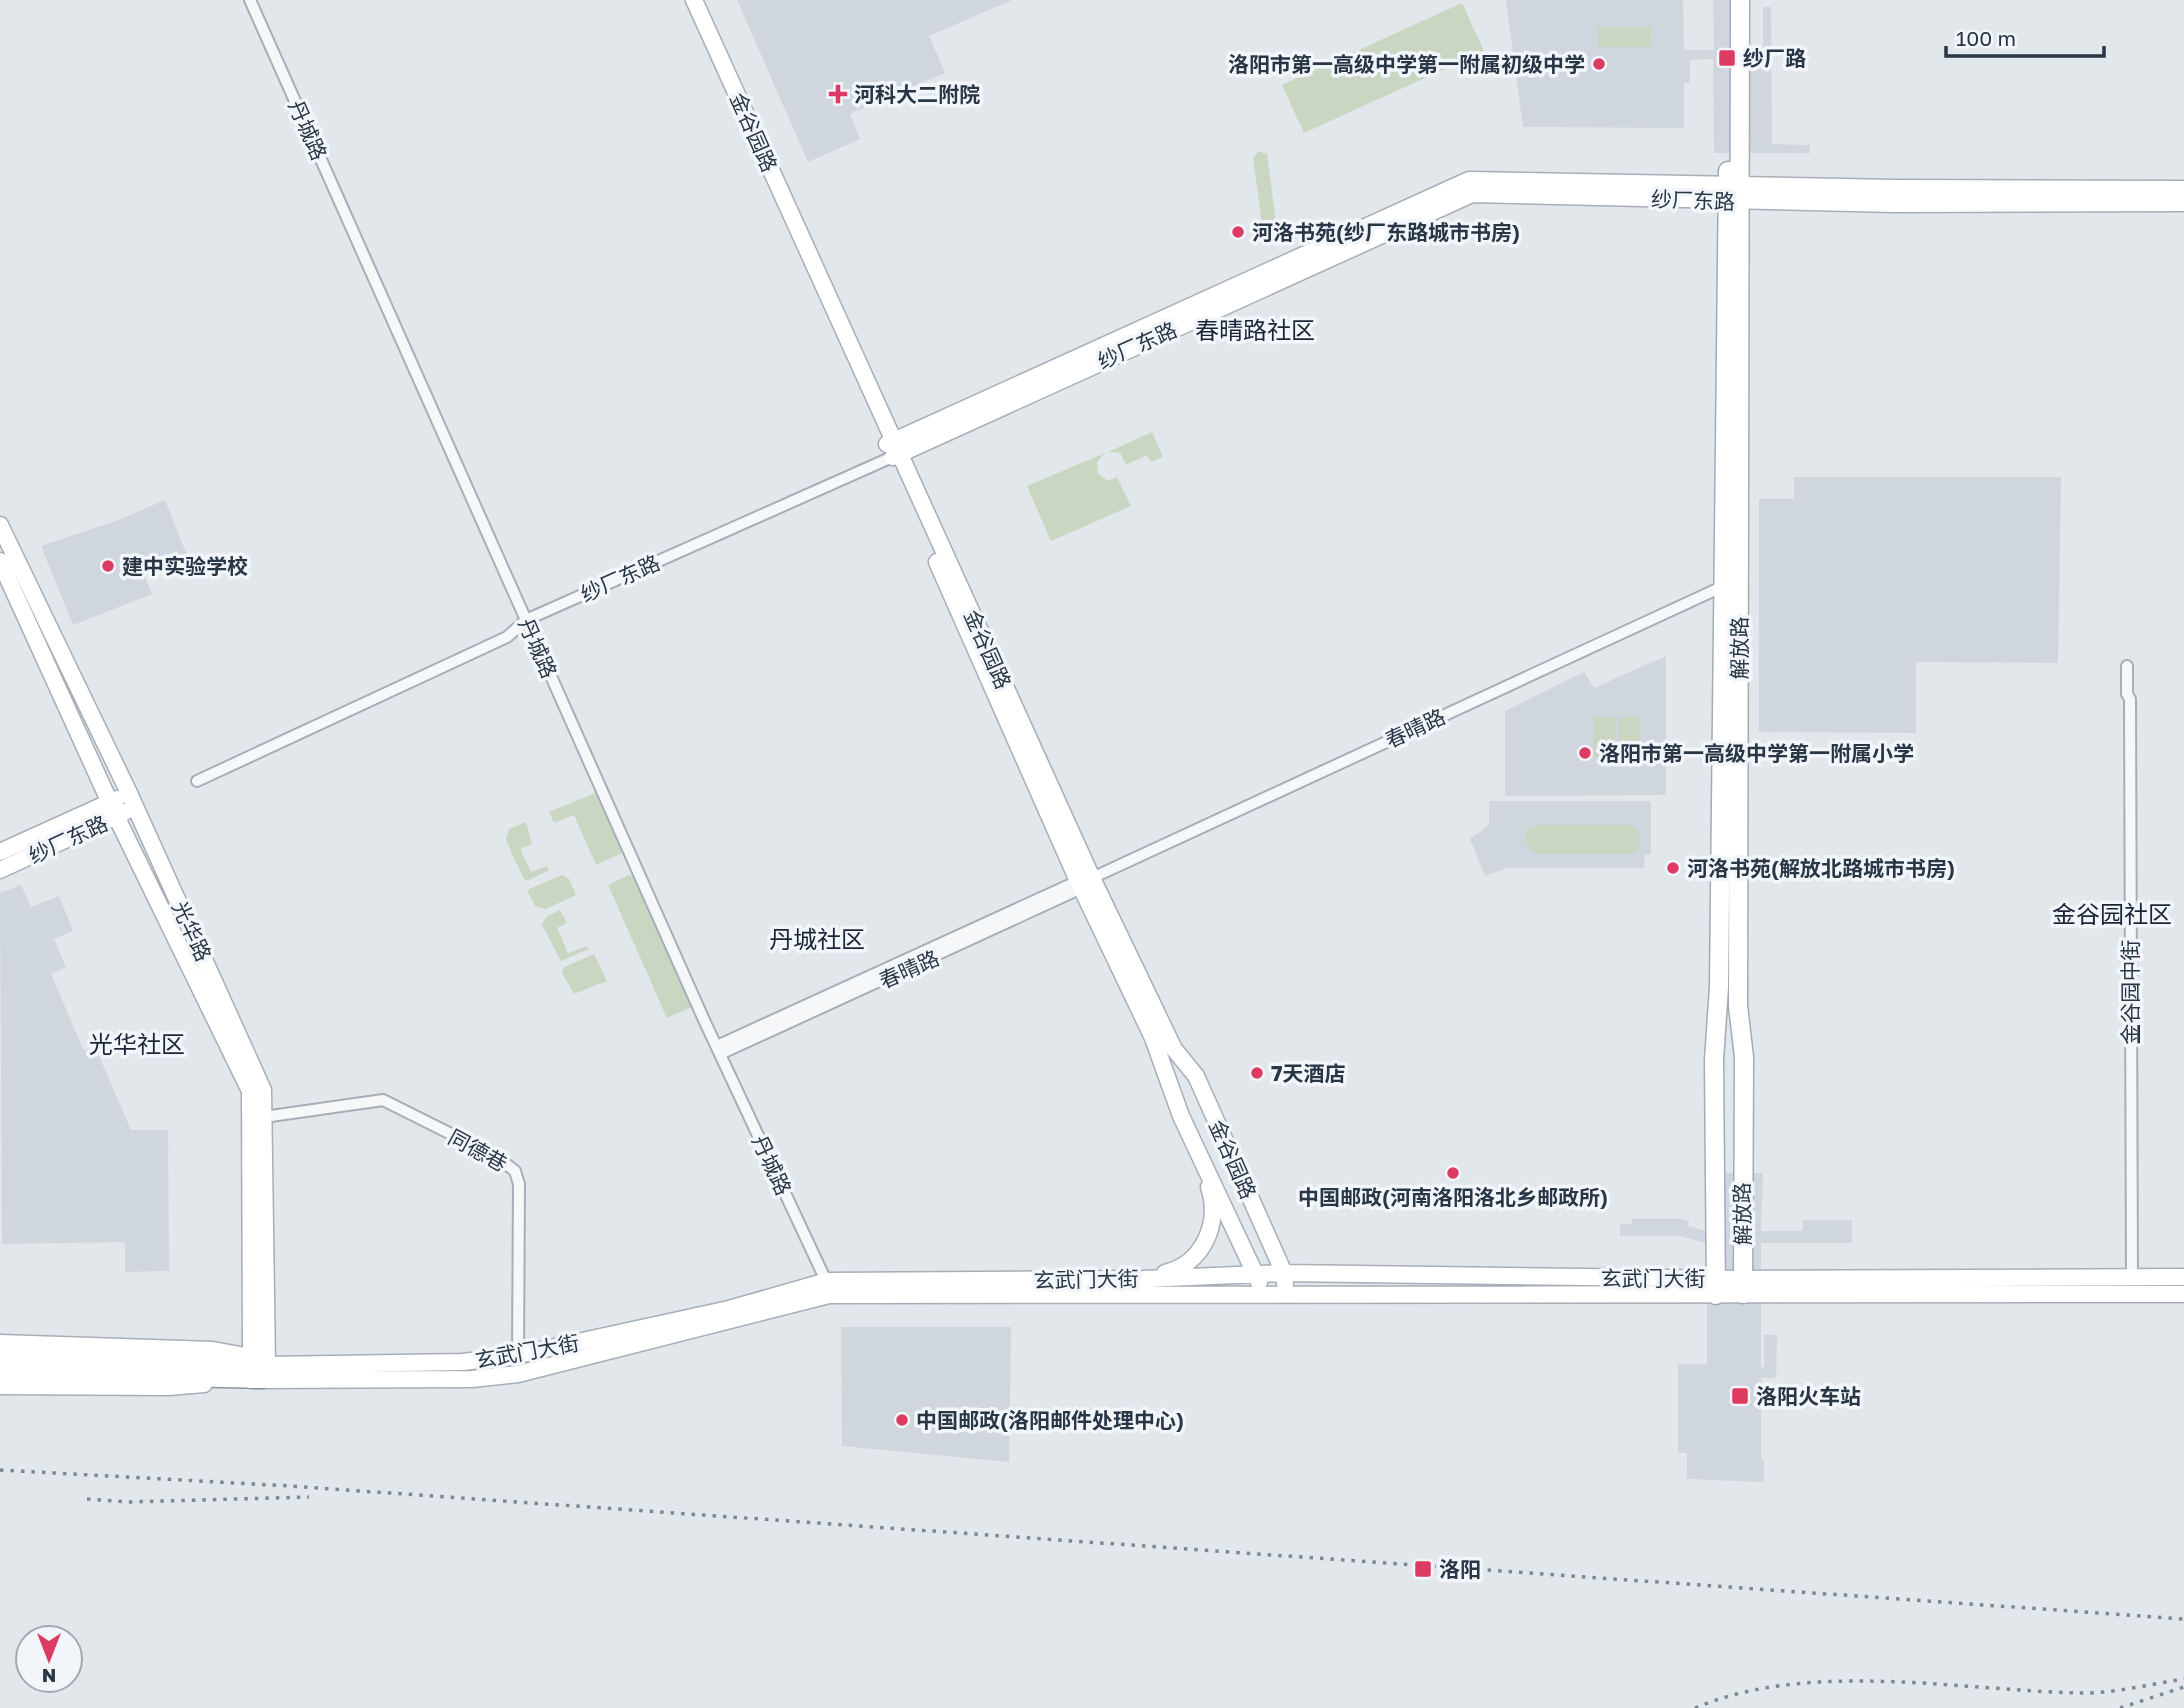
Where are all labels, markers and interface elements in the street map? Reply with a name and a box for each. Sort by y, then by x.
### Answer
scale bar [1946,14,2104,58]
text: 100 m [1956,25,2016,51]
place label: 纱厂路 [1743,45,1806,71]
marker: 纱厂路 [1717,48,1737,68]
place label: 洛阳市第一高级中学第一附属初级中学 [1228,51,1585,77]
marker: 洛阳市第一高级中学第一附属初级中学 [1591,56,1607,72]
place label: 河科大二附院 [854,81,980,107]
marker: 河科大二附院 [828,84,848,104]
street label: 金谷园路 [725,88,783,176]
street label: 丹城路 [283,96,333,164]
street label: 纱厂东路 [1651,186,1735,214]
place label: 河洛书苑(纱厂东路城市书房) [1252,219,1520,245]
marker: 河洛书苑(纱厂东路城市书房) [1230,224,1246,240]
district label: 春晴路社区 [1195,315,1315,344]
street label: 纱厂东路 [1093,316,1181,374]
street label: 纱厂东路 [576,549,664,607]
place label: 建中实验学校 [122,553,248,579]
marker: 建中实验学校 [100,558,116,574]
street label: 金谷园路 [959,605,1017,693]
street label: 丹城路 [513,614,563,682]
street label: 解放路 [1726,617,1752,680]
street label: 春晴路 [1381,703,1449,753]
place label: 洛阳市第一高级中学第一附属小学 [1599,740,1914,766]
marker: 洛阳市第一高级中学第一附属小学 [1577,745,1593,761]
street label: 纱厂东路 [24,809,112,869]
place label: 河洛书苑(解放北路城市书房) [1687,855,1955,881]
marker: 河洛书苑(解放北路城市书房) [1665,860,1681,876]
street label: 光华路 [167,897,217,965]
district label: 金谷园社区 [2052,899,2172,928]
district label: 丹城社区 [769,924,865,953]
street label: 金谷园中街 [2117,940,2143,1045]
street label: 春晴路 [875,944,943,994]
district label: 光华社区 [89,1029,185,1058]
place label: 7天酒店 [1271,1060,1345,1086]
marker: 7天酒店 [1249,1065,1265,1081]
street label: 金谷园路 [1204,1115,1262,1203]
street label: 同德巷 [444,1123,512,1177]
street label: 丹城路 [747,1131,797,1199]
marker: 中国邮政(河南洛阳洛北乡邮政所) [1445,1165,1461,1181]
street label: 解放路 [1728,1182,1756,1246]
place label: 中国邮政(河南洛阳洛北乡邮政所) [1298,1184,1608,1210]
street label: 玄武门大街 [1033,1265,1139,1293]
street label: 玄武门大街 [1601,1265,1706,1291]
street label: 玄武门大街 [473,1329,581,1373]
place label: 洛阳火车站 [1756,1383,1861,1409]
marker: 洛阳火车站 [1730,1386,1750,1406]
place label: 中国邮政(洛阳邮件处理中心) [916,1407,1184,1433]
marker: 中国邮政(洛阳邮件处理中心) [894,1412,910,1428]
place label: 洛阳 [1439,1556,1481,1582]
marker: 洛阳 [1413,1559,1433,1579]
north arrow [14,1624,84,1694]
text: N [42,1665,56,1688]

